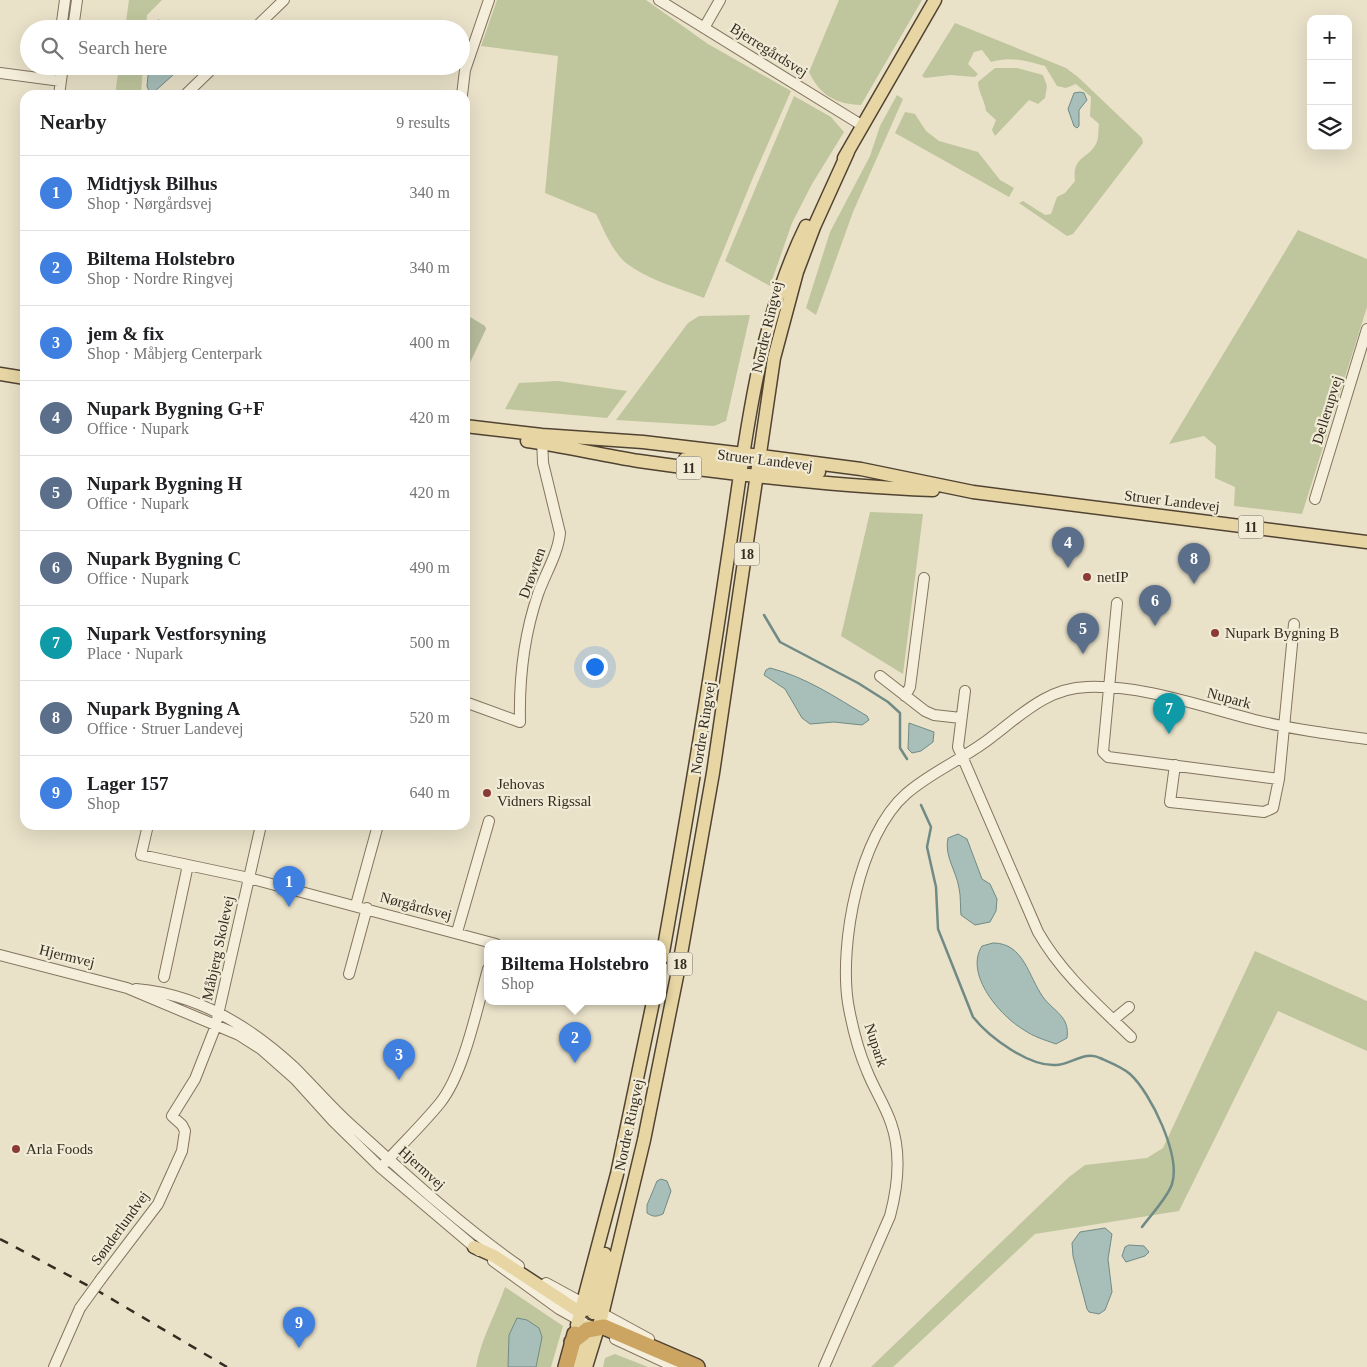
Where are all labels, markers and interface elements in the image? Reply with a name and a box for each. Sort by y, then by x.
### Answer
map controls [1307,15,1352,150]
button: + [1307,15,1352,60]
search box [20,20,470,75]
street label: Bjerregårdsvej [727,20,811,80]
icon: search [38,34,66,62]
text: Search here [78,37,167,58]
button: − [1307,60,1352,105]
button: layers [1307,105,1352,150]
text: Nearby [40,110,107,134]
text: 9 results [396,114,450,131]
text: Midtjysk Bilhus [87,173,217,194]
text: 1 [52,184,60,201]
text: 340 m [410,184,450,201]
text: Shop · Nørgårdsvej [87,195,212,212]
text: Biltema Holstebro [87,248,235,269]
text: 2 [52,259,60,276]
text: 340 m [410,259,450,276]
text: Shop · Nordre Ringvej [87,270,233,287]
street label: Nordre Ringvej [749,280,785,374]
text: jem & fix [87,323,164,344]
text: 3 [52,334,60,351]
text: 400 m [410,334,450,351]
text: Shop · Måbjerg Centerpark [87,345,262,362]
street label: Dellerupvej [1309,374,1345,446]
text: Nupark Bygning G+F [87,398,265,419]
text: 4 [52,409,60,426]
text: 420 m [410,409,450,426]
text: Office · Nupark [87,420,189,437]
street label: Struer Landevej [716,446,814,474]
road number: 11 [676,456,702,479]
text: Nupark Bygning H [87,473,242,494]
text: 5 [52,484,60,501]
text: 420 m [410,484,450,501]
street label: Struer Landevej [1123,487,1221,515]
text: Office · Nupark [87,495,189,512]
road number: 11 [1238,516,1264,538]
pin: 4 [1052,527,1084,568]
road number: 18 [734,542,760,566]
pin: 8 [1178,543,1210,584]
street label: Drøwten [516,545,549,600]
text: Nupark Bygning C [87,548,241,569]
text: 6 [52,559,60,576]
text: 490 m [410,559,450,576]
place label: netIP [1097,569,1129,585]
text: Office · Nupark [87,570,189,587]
marker: netIP [1081,571,1093,583]
pin: 6 [1139,585,1171,626]
pin: 5 [1067,613,1099,654]
text: Nupark Vestforsyning [87,623,266,644]
place label: Nupark Bygning B [1225,625,1339,641]
marker: Nupark Bygning B [1209,627,1221,639]
text: 7 [52,634,60,651]
text: 500 m [410,634,450,651]
text: Place · Nupark [87,645,183,662]
your location [582,654,608,680]
street label: Nordre Ringvej [688,680,718,776]
street label: Nupark [1205,684,1253,712]
pin: 7 [1153,693,1185,734]
text: Nupark Bygning A [87,698,240,719]
text: 8 [52,709,60,726]
text: 520 m [410,709,450,726]
text: Office · Struer Landevej [87,720,244,737]
text: Lager 157 [87,773,168,794]
place label: Jehovas Vidners Rigssal [497,776,592,809]
text: 9 [52,784,60,801]
text: 640 m [410,784,450,801]
marker: Jehovas Vidners Rigssal [481,787,493,799]
text: Shop [87,795,120,812]
pin: 1 [273,866,305,907]
street label: Nørgårdsvej [378,889,454,923]
street label: Måbjerg Skolevej [199,894,237,1002]
popup [484,940,666,1005]
street label: Hjermvej [38,941,96,971]
road number: 18 [668,952,692,976]
text: Biltema Holstebro [501,953,649,974]
text: Shop [501,975,534,992]
street label: Nupark [861,1021,891,1069]
pin: 2 [559,1022,591,1063]
pin: 3 [383,1039,415,1080]
street label: Nordre Ringvej [611,1077,647,1173]
place label: Arla Foods [26,1141,93,1157]
marker: Arla Foods [10,1143,22,1155]
street label: Hjermvej [396,1143,448,1193]
street label: Sønderlundvej [88,1188,152,1268]
pin: 9 [283,1307,315,1348]

